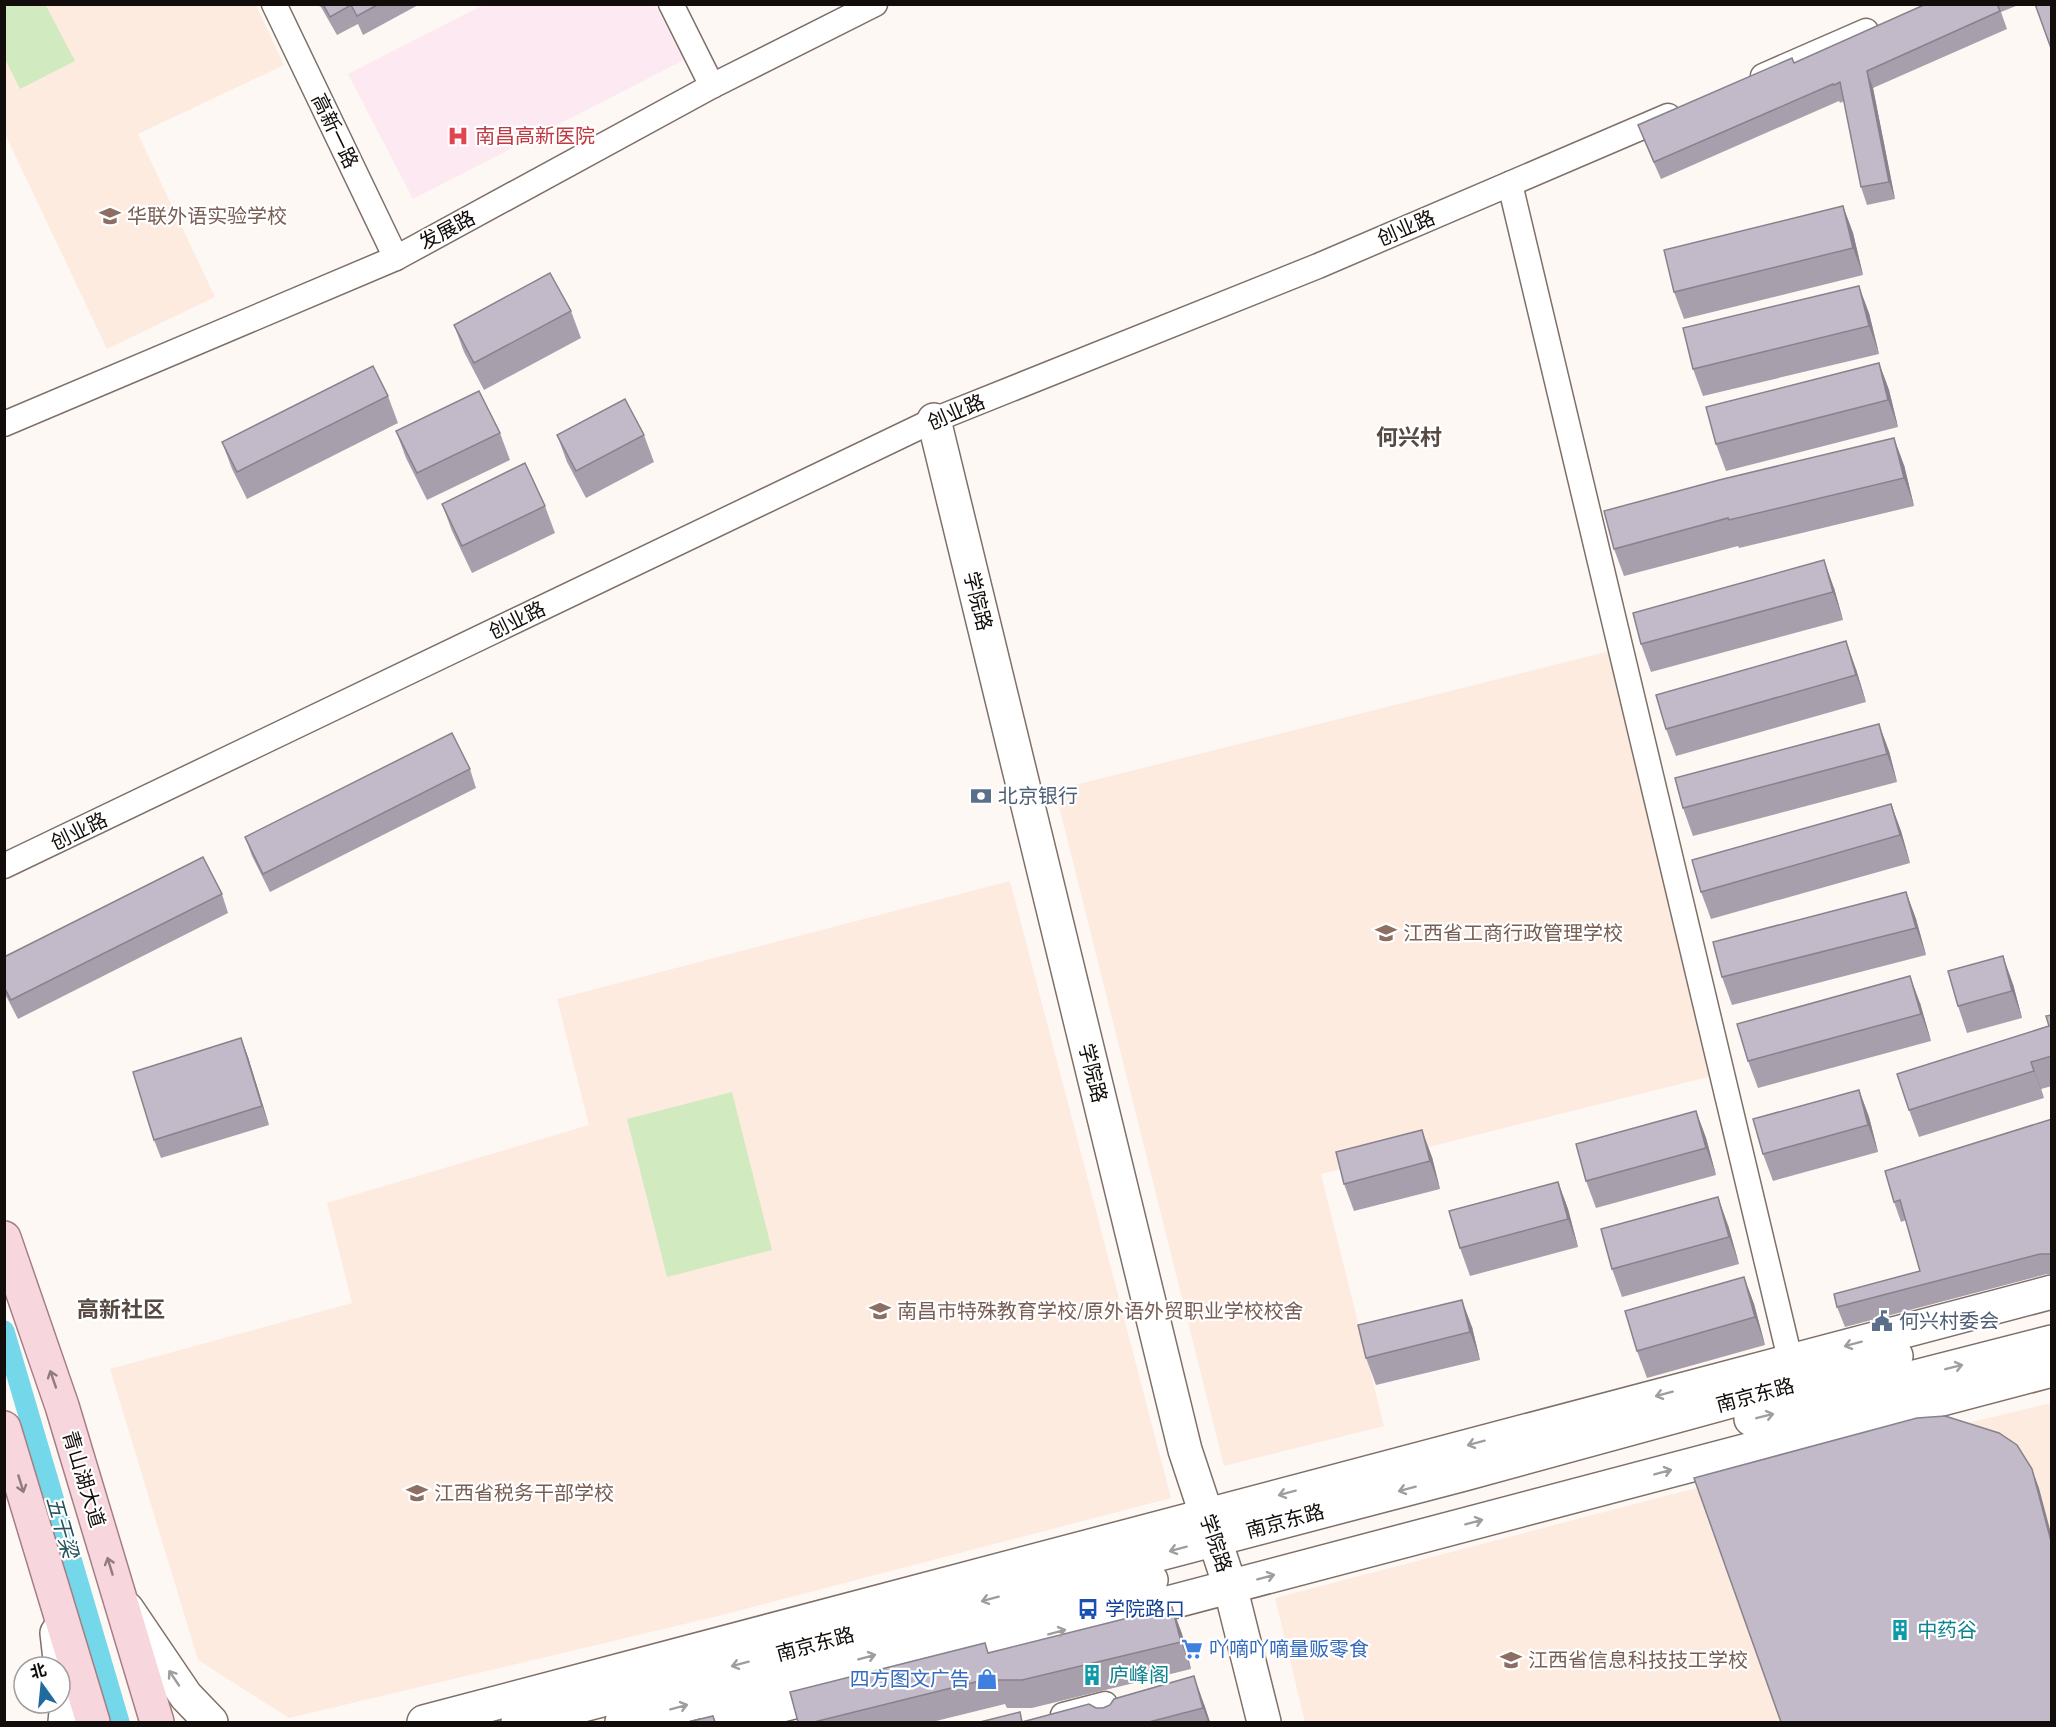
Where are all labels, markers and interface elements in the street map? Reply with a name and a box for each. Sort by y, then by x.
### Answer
street label: 高新一路 [308,90,363,172]
hospital icon: 南昌高新医院 [446,124,470,148]
place label: 南昌高新医院 [475,124,595,147]
school or university icon: 华联外语实验学校 [98,204,122,228]
place label: 华联外语实验学校 [127,204,287,227]
street label: 发展路 [415,205,479,254]
street label: 创业路 [1374,205,1438,250]
street label: 创业路 [924,389,988,434]
district label: 何兴村 [1376,424,1442,450]
street label: 学院路 [960,569,997,633]
street label: 创业路 [485,596,549,643]
bank icon: 北京银行 [969,784,993,808]
place label: 北京银行 [998,784,1078,807]
street label: 创业路 [47,807,111,854]
school or university icon: 江西省工商行政管理学校 [1374,921,1398,945]
place label: 江西省工商行政管理学校 [1403,921,1623,944]
street label: 学院路 [1075,1041,1112,1105]
district label: 高新社区 [77,1296,165,1322]
school or university icon: 南昌市特殊教育学校/原外语外贸职业学校校舍 [868,1299,892,1323]
place label: 南昌市特殊教育学校/原外语外贸职业学校校舍 [897,1299,1304,1322]
public building icon: 何兴村委会 [1870,1309,1894,1333]
place label: 何兴村委会 [1899,1309,1999,1332]
one-way arrow [1844,1339,1863,1351]
one-way arrow [1944,1361,1963,1372]
one-way arrow [47,1370,58,1389]
street label: 南京东路 [1713,1373,1796,1416]
one-way arrow [1655,1388,1674,1400]
one-way arrow [1756,1409,1775,1421]
street label: 青山湖大道 [59,1428,110,1530]
one-way arrow [1466,1438,1485,1450]
one-way arrow [1653,1466,1672,1477]
one-way arrow [16,1474,27,1493]
school or university icon: 江西省税务干部学校 [405,1481,429,1505]
place label: 江西省税务干部学校 [434,1481,614,1504]
one-way arrow [1398,1484,1417,1495]
one-way arrow [1278,1488,1297,1500]
water label: 五干梁 [43,1493,84,1562]
street label: 南京东路 [1243,1499,1326,1542]
street label: 学院路 [1196,1511,1237,1575]
one-way arrow [1465,1515,1484,1527]
one-way arrow [1169,1544,1188,1556]
one-way arrow [104,1557,115,1576]
one-way arrow [1256,1571,1275,1582]
one-way arrow [980,1593,999,1605]
bus stop icon: 学院路口 [1076,1597,1100,1621]
place label: 学院路口 [1105,1597,1185,1620]
building icon: 中药谷 [1888,1618,1912,1642]
place label: 中药谷 [1917,1618,1977,1641]
street label: 南京东路 [773,1622,856,1665]
one-way arrow [1047,1626,1066,1638]
supermarket icon: 吖嘀吖嘀量贩零食 [1180,1637,1204,1661]
place label: 吖嘀吖嘀量贩零食 [1209,1637,1369,1660]
school or university icon: 江西省信息科技技工学校 [1499,1648,1523,1672]
place label: 江西省信息科技技工学校 [1528,1648,1748,1671]
one-way arrow [857,1650,876,1662]
north arrow [12,1655,72,1715]
one-way arrow [731,1659,750,1671]
text: 北 [28,1660,48,1681]
building icon: 庐峰阁 [1080,1663,1104,1687]
place label: 庐峰阁 [1109,1663,1169,1686]
place label: 四方图文广告 [850,1667,970,1690]
shop icon: 四方图文广告 [975,1667,999,1691]
one-way arrow [167,1670,180,1687]
one-way arrow [669,1701,688,1713]

